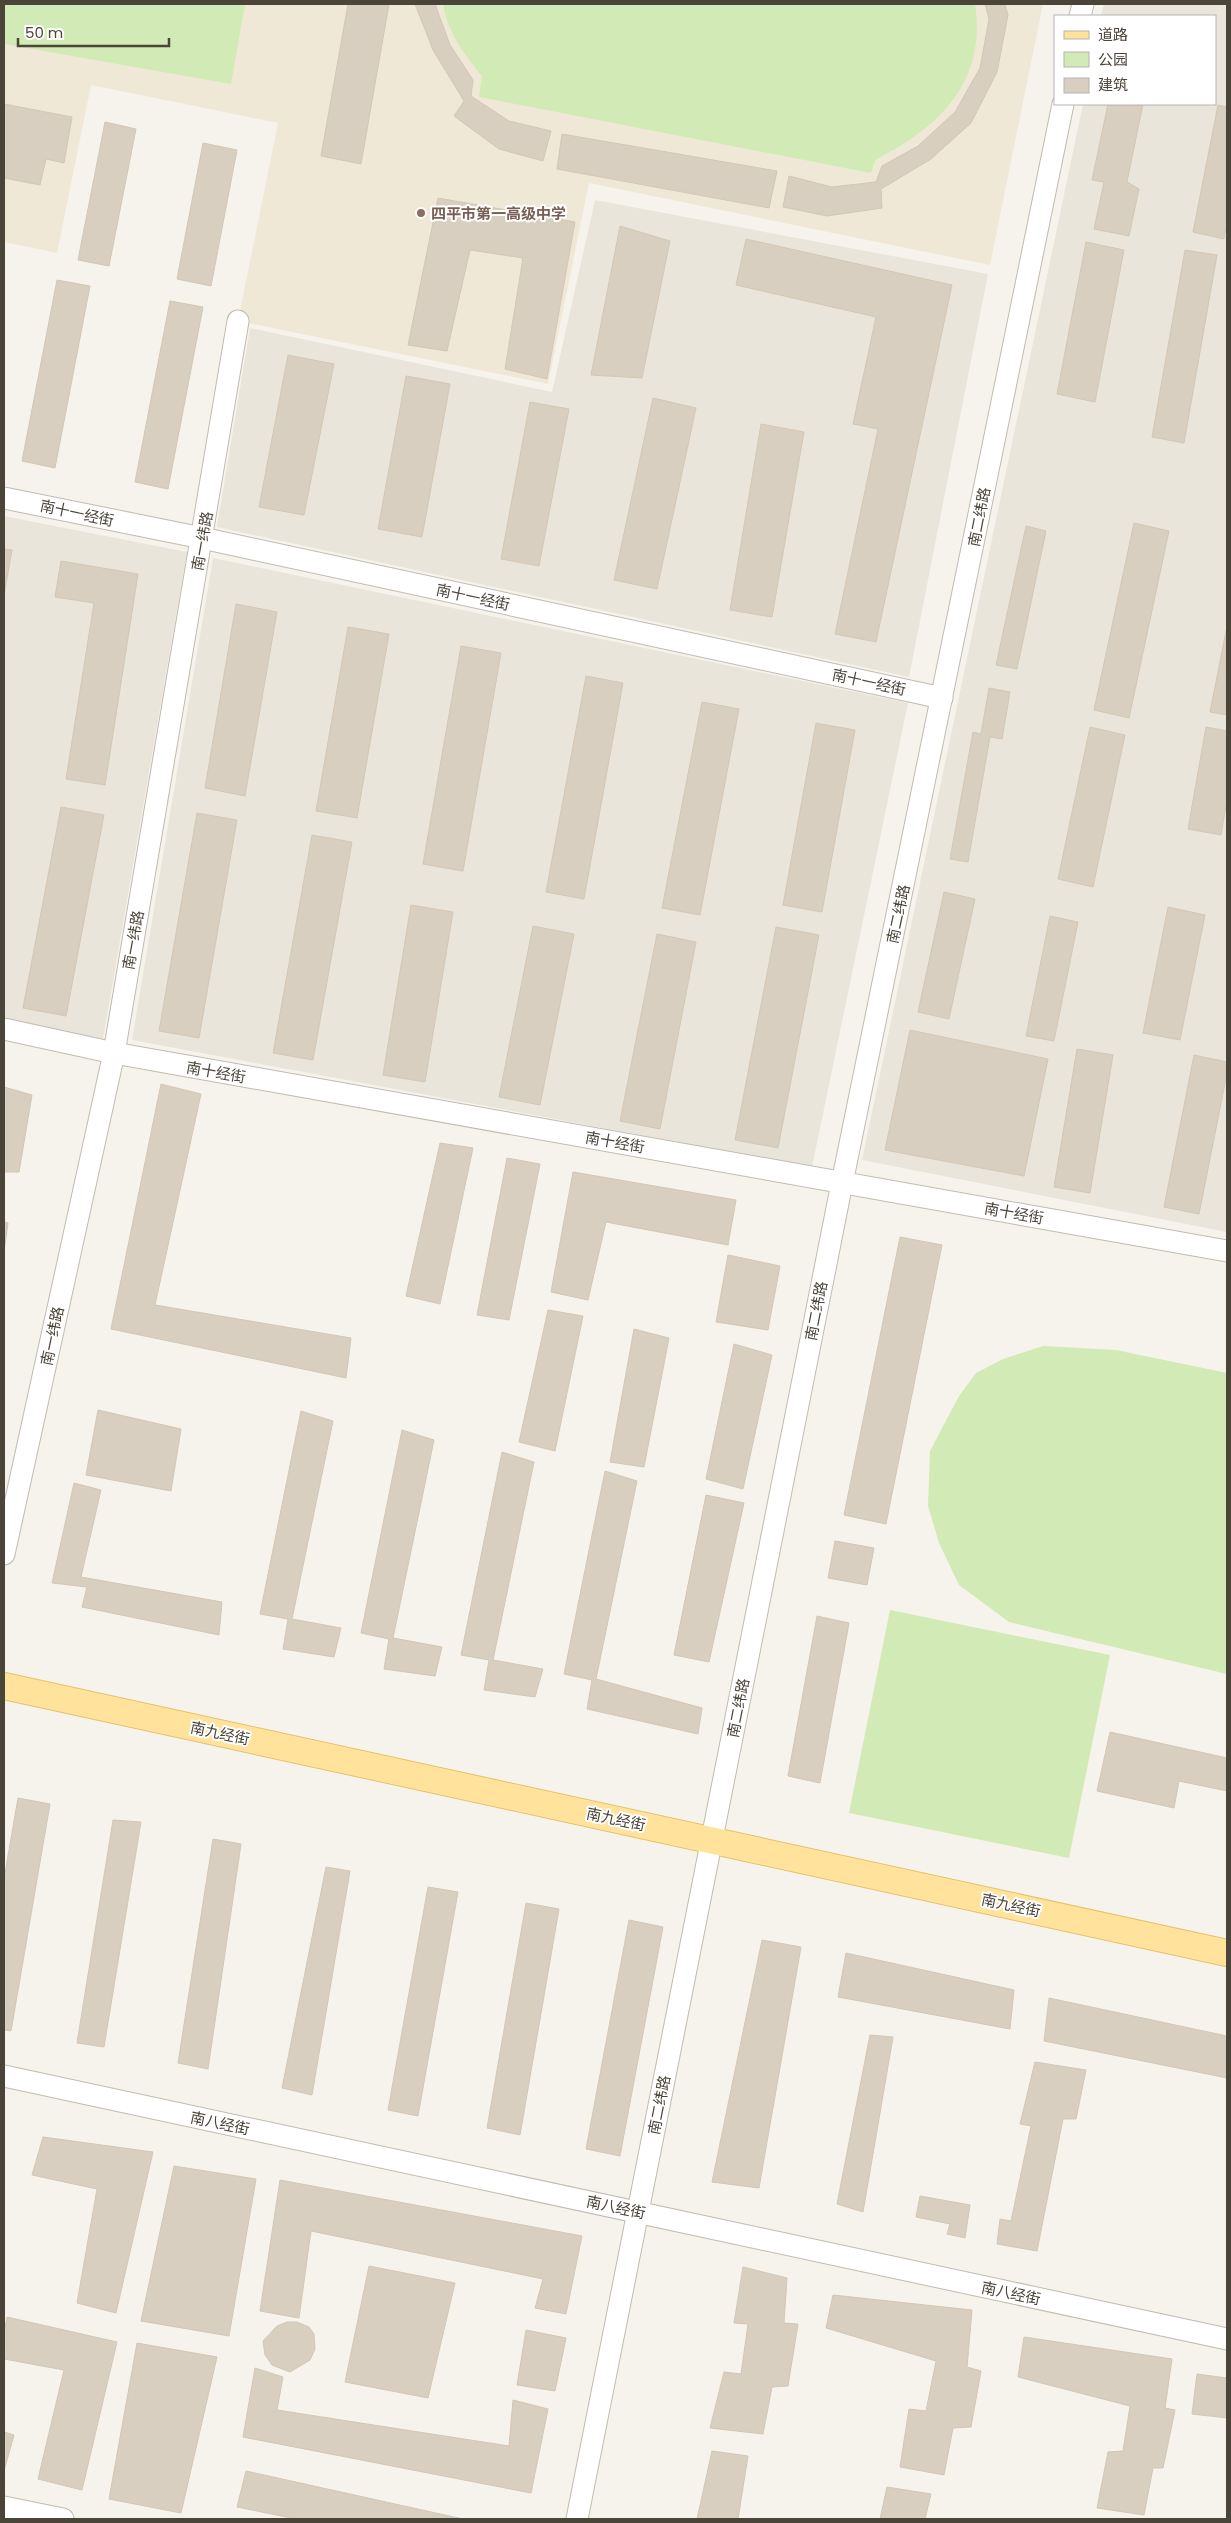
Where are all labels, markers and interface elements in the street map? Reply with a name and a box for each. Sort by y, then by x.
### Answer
scale bar [18,15,169,47]
legend [1054,15,1216,105]
text: 50 m [25,22,63,43]
text: 道路 [1098,24,1128,45]
text: 公园 [1098,49,1128,70]
text: 建筑 [1098,74,1128,95]
place label: 四平市第一高级中学 [431,203,566,224]
marker: 四平市第一高级中学 [415,207,427,219]
street label: 南二纬路 [963,486,995,548]
street label: 南十一经街 [38,495,116,531]
street label: 南一纬路 [186,510,218,572]
street label: 南十一经街 [434,579,512,615]
street label: 南十一经街 [830,664,908,700]
street label: 南二纬路 [881,882,915,946]
street label: 南一纬路 [117,909,149,971]
street label: 南十经街 [185,1056,247,1088]
street label: 南十经街 [584,1126,646,1158]
street label: 南十经街 [983,1197,1045,1229]
street label: 南二纬路 [800,1280,832,1342]
street label: 南一纬路 [35,1304,69,1368]
street label: 南二纬路 [722,1677,754,1739]
street label: 南九经街 [188,1716,252,1750]
street label: 南九经街 [584,1802,648,1836]
street label: 南九经街 [979,1888,1043,1922]
street label: 南二纬路 [643,2074,675,2136]
street label: 南八经街 [188,2106,252,2140]
street label: 南八经街 [584,2190,648,2224]
street label: 南八经街 [979,2276,1043,2310]

